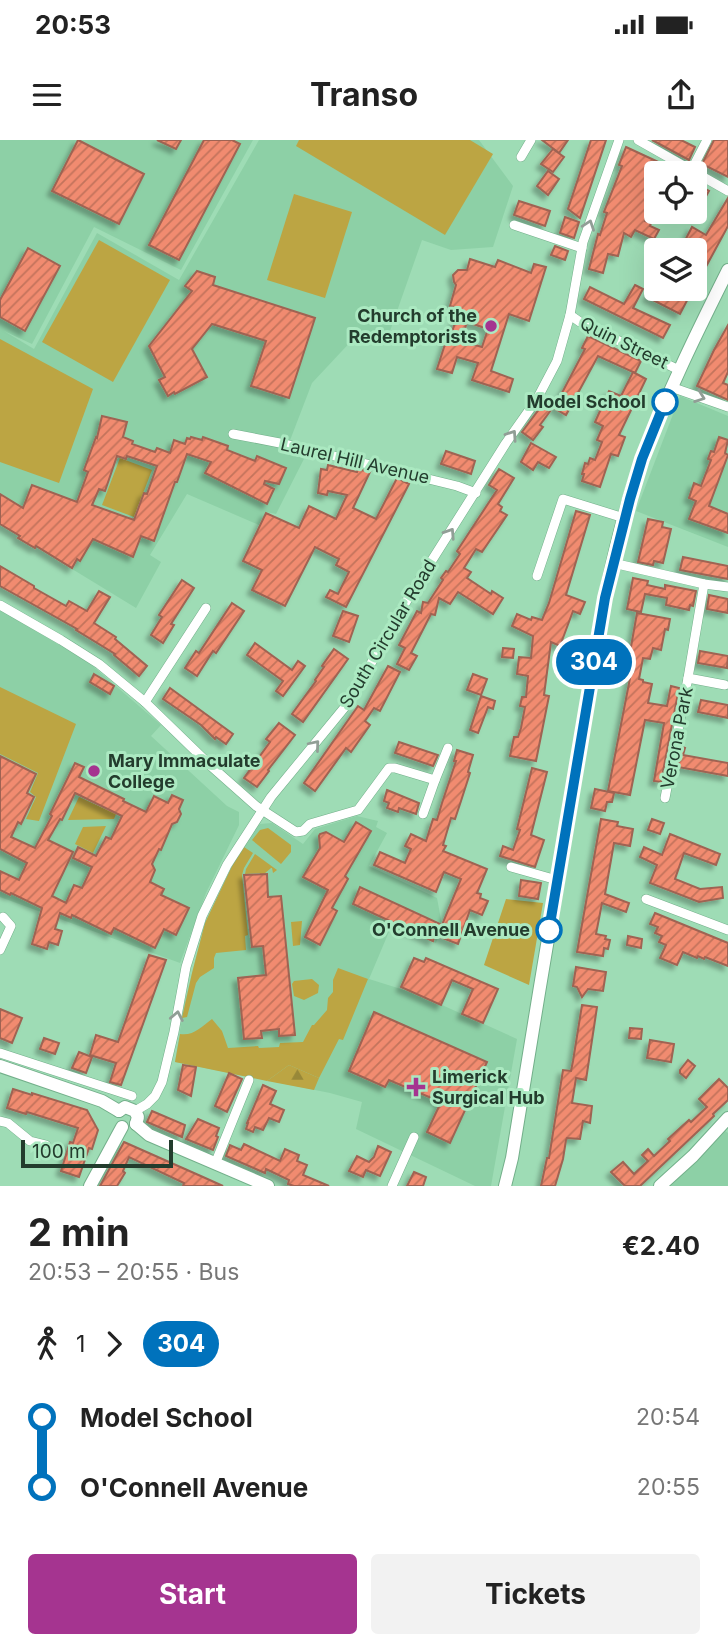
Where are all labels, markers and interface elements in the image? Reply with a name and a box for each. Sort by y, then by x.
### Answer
text: 20:53 [35,9,111,40]
text: Transo [310,75,418,114]
icon: menu [28,76,66,114]
icon: share [662,76,700,114]
map controls [644,161,707,301]
button: locate [644,161,707,224]
one-way arrow [581,219,595,231]
button: layers [644,238,707,301]
place label: Church of the Redemptorists [348,305,477,347]
street label: Quin Street [577,312,672,373]
marker: Church of the Redemptorists [483,318,499,334]
marker: Model School [652,389,678,415]
one-way arrow [693,389,705,403]
place label: Model School [526,391,646,412]
one-way arrow [504,430,516,443]
street label: Laurel Hill Avenue [279,433,432,488]
one-way arrow [442,527,455,540]
street label: South Circular Road [335,556,440,712]
line badge: 304 [554,639,634,685]
text: 304 [570,647,618,676]
street label: Verona Park [656,685,697,791]
one-way arrow [307,740,319,753]
place label: Mary Immaculate College [108,750,261,792]
marker: Mary Immaculate College [86,763,102,779]
marker: O'Connell Avenue [536,917,562,943]
place label: O'Connell Avenue [372,919,530,940]
one-way arrow [169,1010,184,1022]
place label: Limerick Surgical Hub [432,1066,545,1108]
marker: Limerick Surgical Hub [406,1077,426,1097]
scale bar [21,1137,173,1169]
text: 100 m [32,1140,86,1163]
text: 2 min [28,1209,130,1255]
text: €2.40 [622,1230,700,1261]
text: 20:53 – 20:55 · Bus [28,1258,239,1286]
icon: walk [28,1325,66,1363]
icon: forward [95,1325,133,1363]
text: 304 [157,1329,205,1358]
text: 1 [76,1330,85,1358]
text: Model School [80,1402,253,1433]
text: 20:54 [636,1403,700,1431]
text: O'Connell Avenue [80,1472,308,1503]
text: 20:55 [637,1473,700,1501]
button: Start [28,1554,357,1634]
button: Tickets [371,1554,700,1634]

